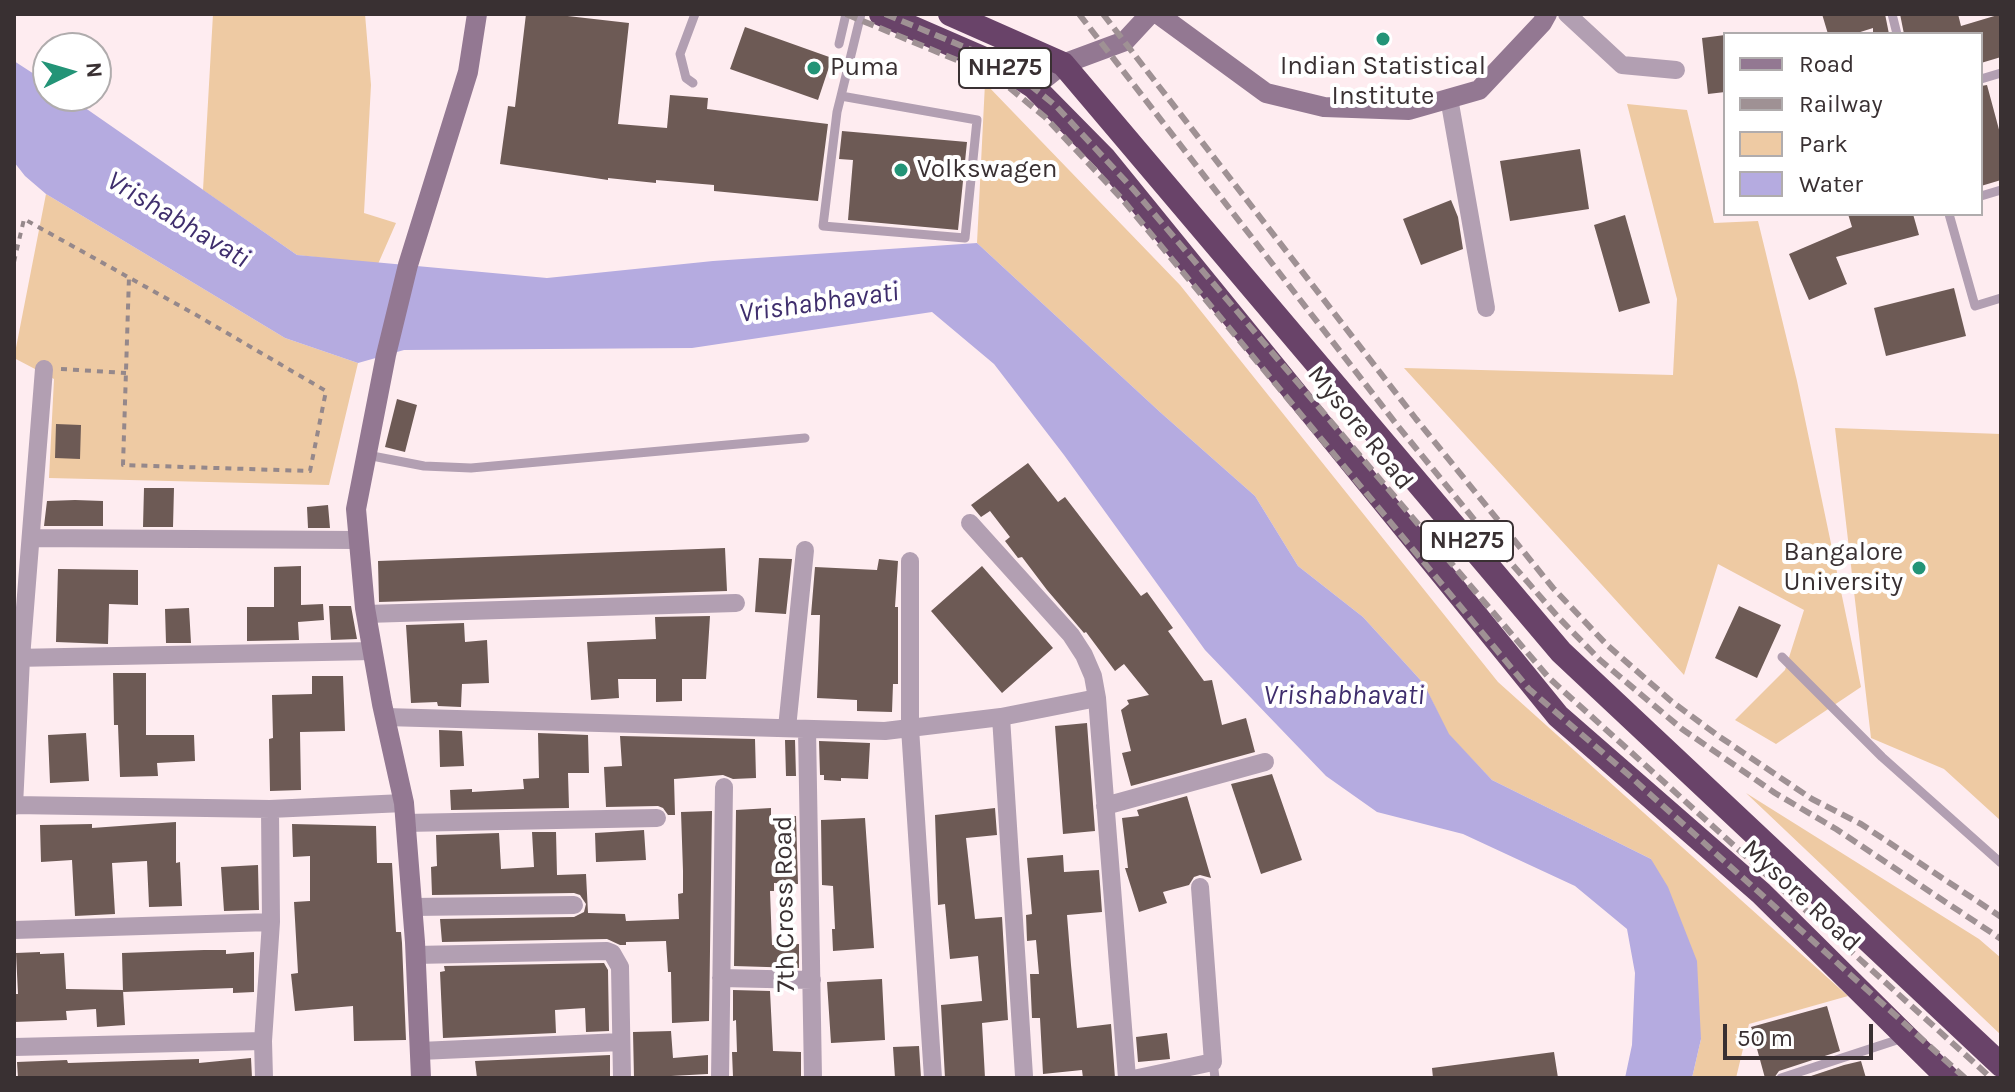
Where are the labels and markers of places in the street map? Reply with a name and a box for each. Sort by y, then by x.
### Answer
marker: Indian Statistical Institute [1374,30,1392,48]
place label: Indian Statistical Institute [1280,51,1486,112]
place label: Puma [830,52,899,84]
marker: Puma [805,59,823,77]
place label: Volkswagen [917,154,1057,186]
marker: Volkswagen [892,161,910,179]
place label: Bangalore University [1783,537,1903,598]
marker: Bangalore University [1910,559,1928,577]

